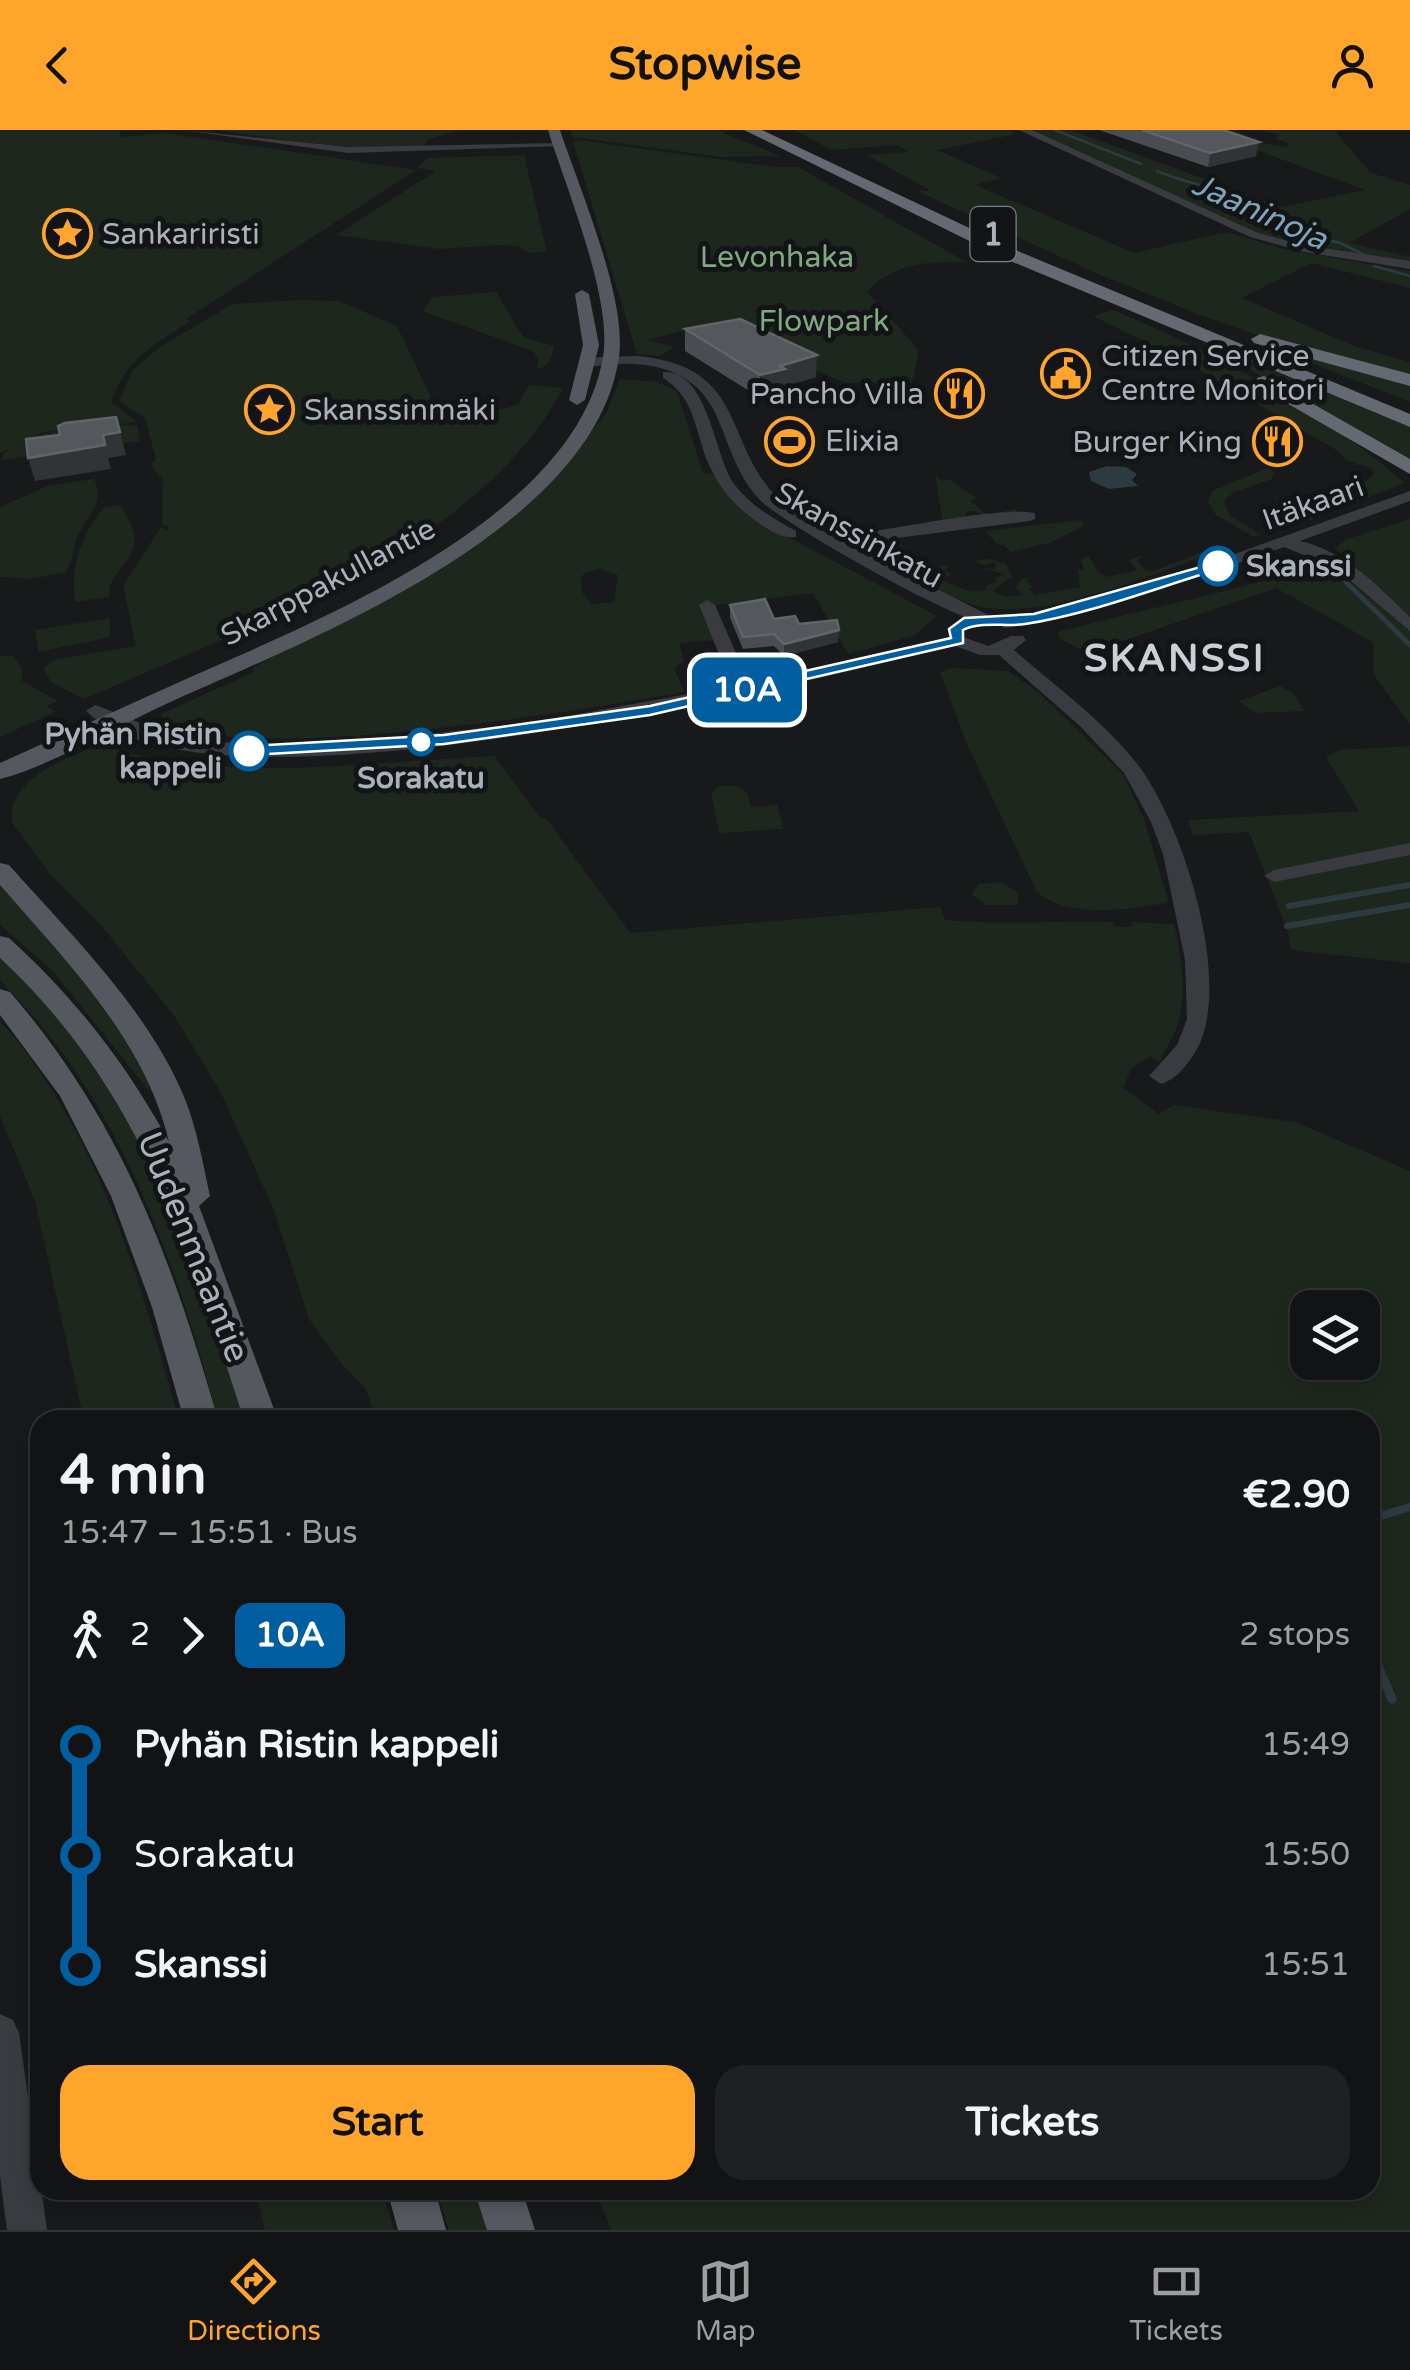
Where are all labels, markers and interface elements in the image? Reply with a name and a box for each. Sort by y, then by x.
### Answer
icon: back [30,38,85,93]
text: Stopwise [609,38,801,92]
icon: person [1325,38,1380,93]
water label: Jaaninoja [1186,165,1334,259]
road number: 1 [970,207,1016,261]
place icon: Sankariristi [41,208,93,260]
place label: Sankariristi [102,216,260,253]
park label: Levonhaka [700,239,854,276]
park label: Flowpark [759,303,889,340]
place label: Citizen Service Centre Monitori [1101,338,1325,409]
public building icon: Citizen Service Centre Monitori [1040,347,1092,399]
restaurant icon: Pancho Villa [933,368,985,420]
place label: Pancho Villa [749,376,924,413]
place icon: Skanssinmäki [243,384,295,436]
place label: Skanssinmäki [304,392,496,429]
sports icon: Elixia [764,415,816,467]
restaurant icon: Burger King [1251,416,1303,468]
place label: Elixia [825,423,900,460]
place label: Burger King [1072,424,1242,461]
street label: Itäkaari [1257,468,1369,539]
street label: Skanssinkatu [768,474,949,597]
street label: Skarppakullantie [215,510,442,655]
marker: Skanssi [1199,547,1237,585]
place label: Skanssi [1246,548,1352,585]
district label: SKANSSI [1084,636,1266,682]
line badge: 10A [690,658,804,722]
text: 10A [712,669,782,711]
place label: Pyhän Ristin kappeli [44,716,222,787]
marker: Sorakatu [408,729,434,755]
marker: Pyhän Ristin kappeli [230,732,268,770]
place label: Sorakatu [357,760,485,797]
street label: Uudenmaantie [128,1126,258,1369]
map controls [1290,1290,1380,1380]
button: layers [1290,1290,1380,1380]
text: 4 min [60,1443,207,1509]
text: €2.90 [1243,1472,1350,1518]
text: 15:47 – 15:51 · Bus [60,1514,358,1552]
icon: walk [60,1608,115,1663]
icon: forward [165,1608,220,1663]
text: 10A [255,1614,325,1656]
text: 2 [130,1616,150,1654]
text: 2 stops [1239,1616,1350,1654]
text: Pyhän Ristin kappeli [134,1722,499,1768]
text: 15:49 [1261,1726,1350,1764]
text: Sorakatu [134,1832,295,1878]
text: 15:50 [1261,1836,1350,1874]
text: Skanssi [134,1942,268,1988]
text: 15:51 [1261,1946,1350,1984]
button: Start [60,2065,695,2180]
button: Tickets [715,2065,1350,2180]
tab: Directions [187,2254,321,2348]
tab: Map [695,2254,755,2348]
tab: Tickets [1129,2254,1223,2348]

